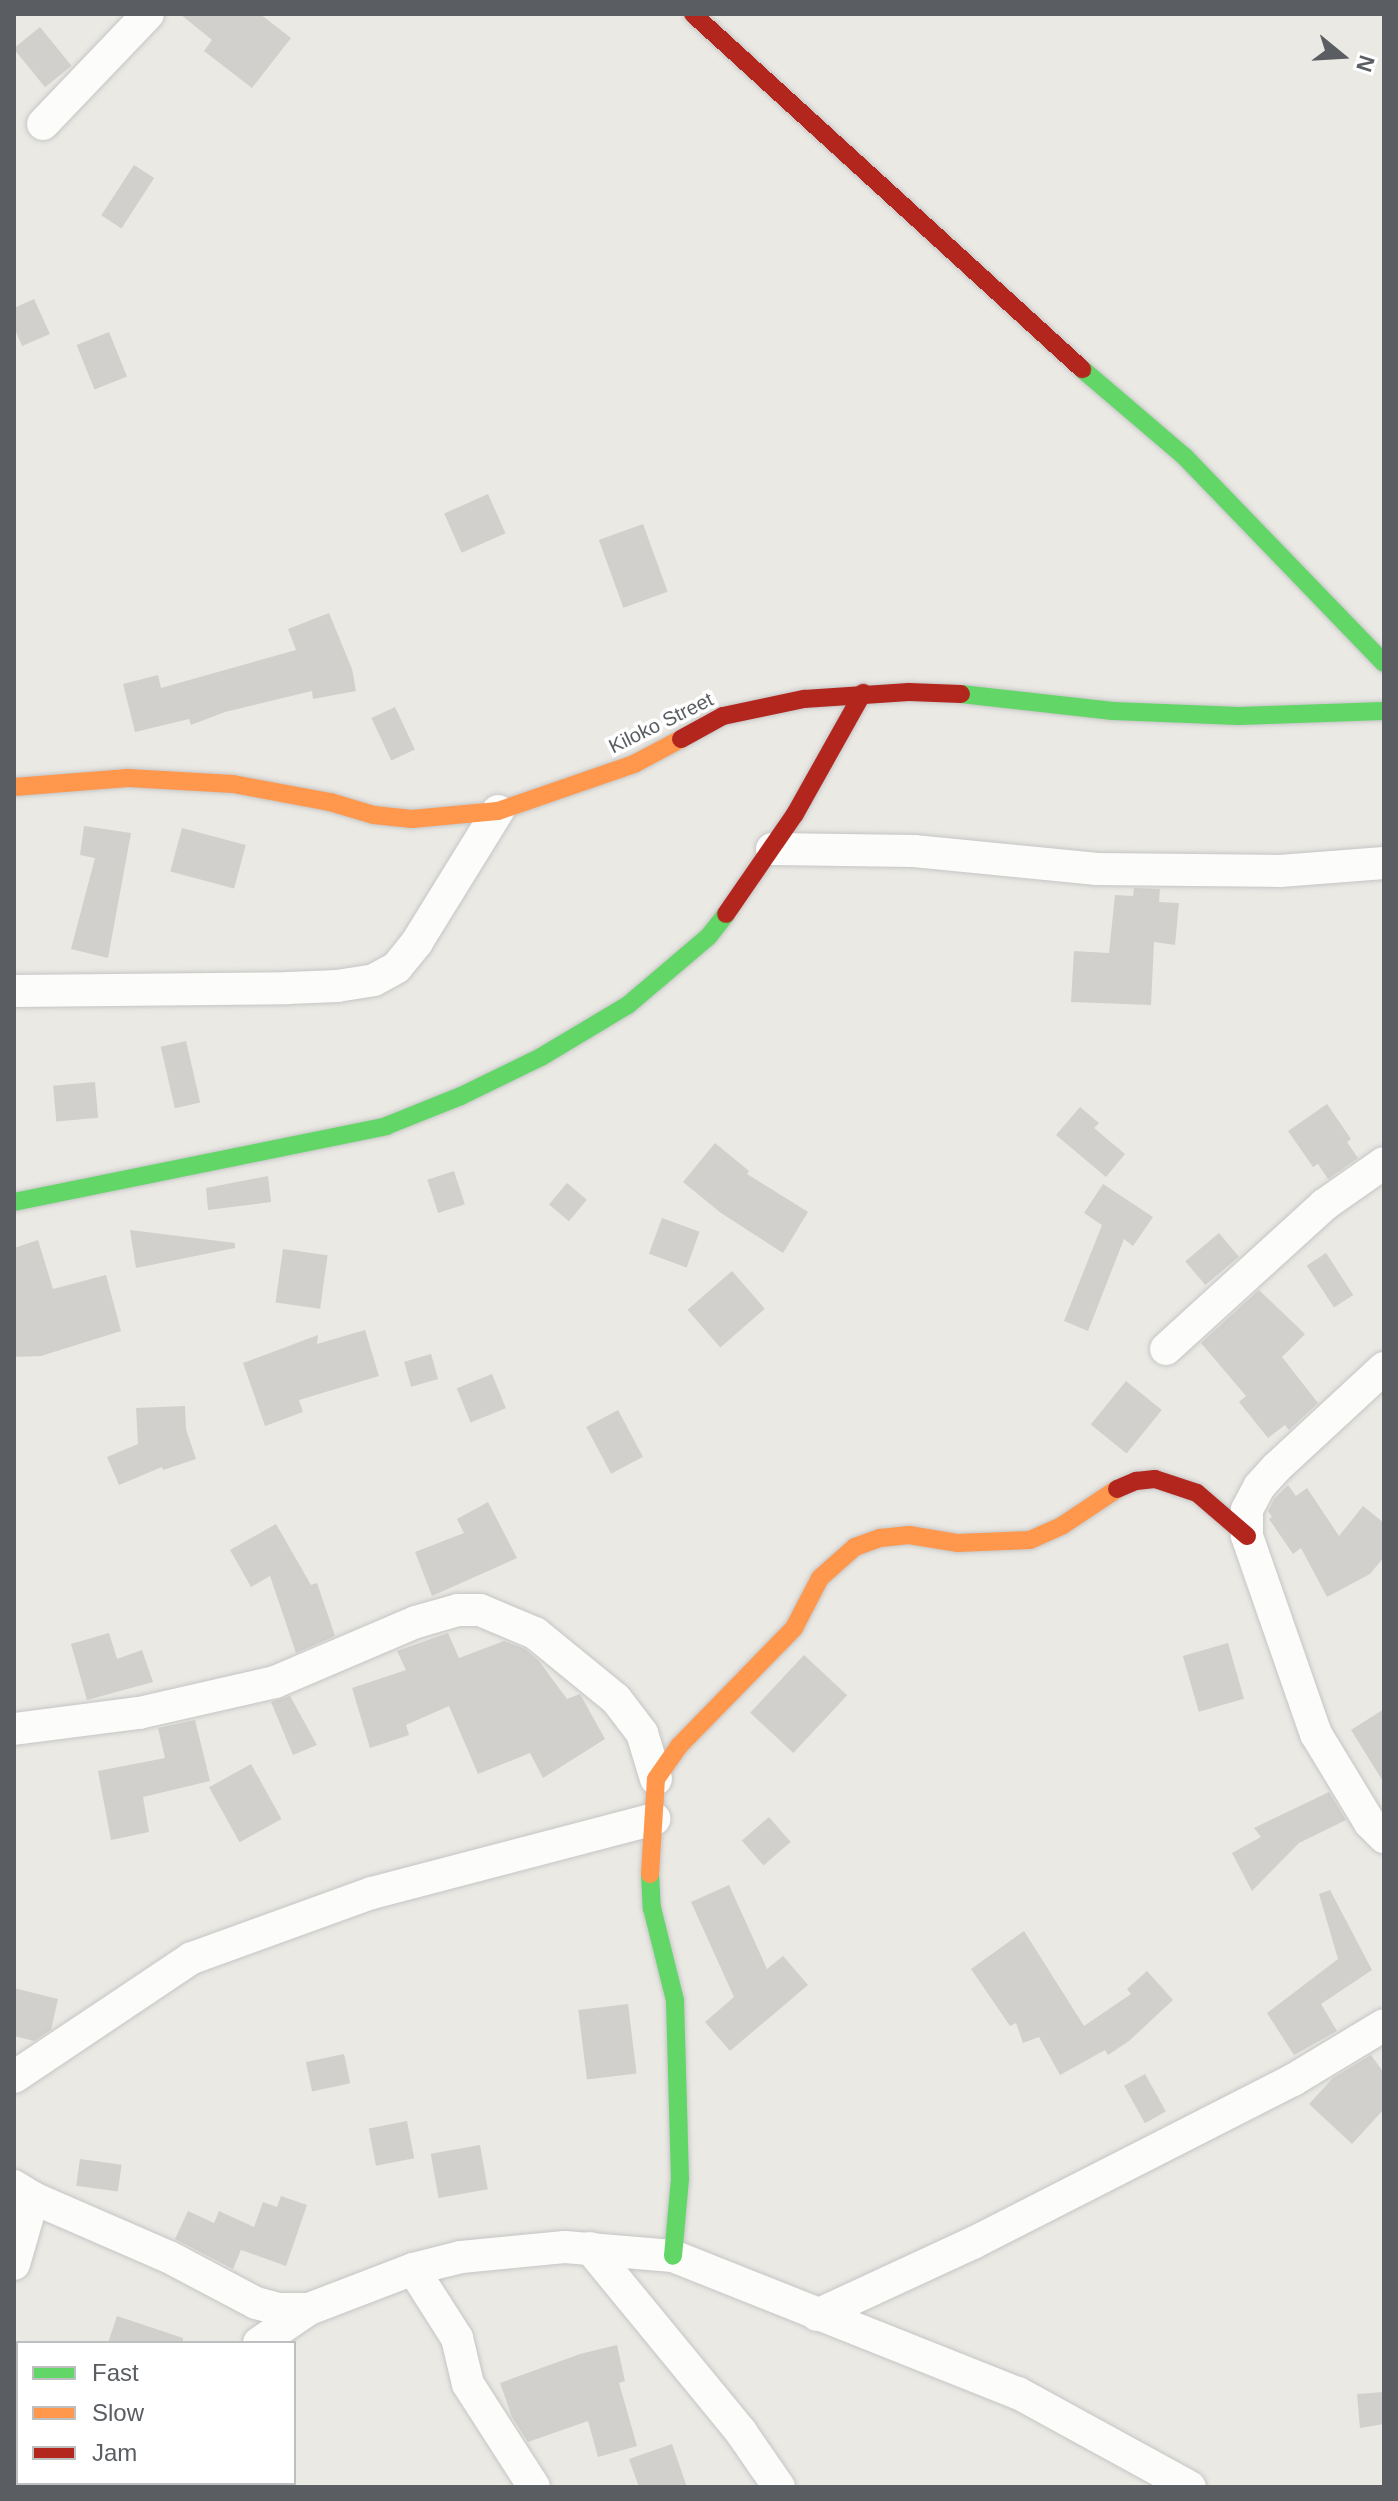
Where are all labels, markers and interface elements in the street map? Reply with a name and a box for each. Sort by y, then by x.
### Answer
north arrow [1302,16,1382,96]
text: N [1351,52,1380,75]
street label: Kiloko Street [605,687,717,759]
legend [16,2341,296,2485]
text: Fast [92,2359,139,2386]
text: Slow [92,2399,144,2426]
text: Jam [92,2439,137,2466]

